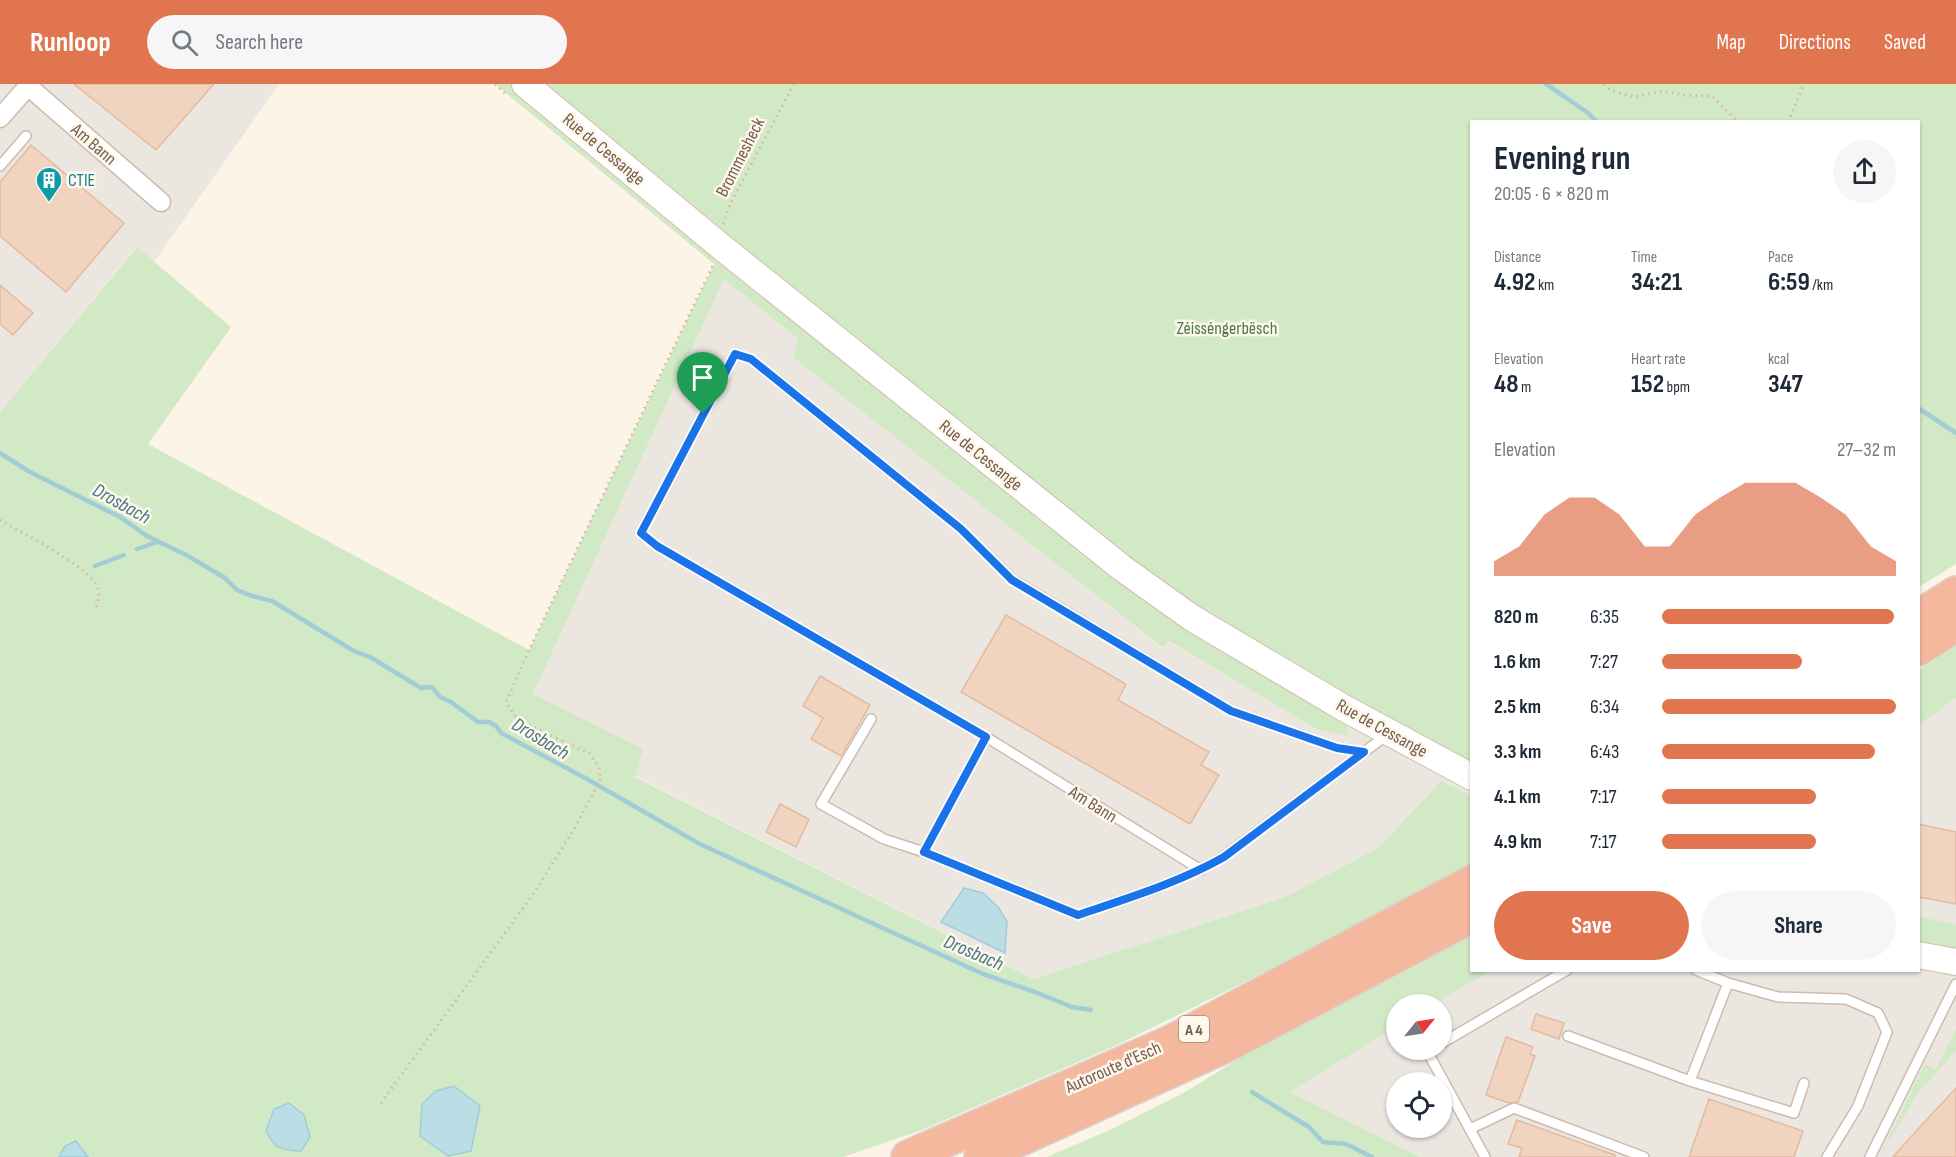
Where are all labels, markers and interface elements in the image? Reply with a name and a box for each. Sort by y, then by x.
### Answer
search box [147,15,567,69]
text: Runloop [30,26,111,59]
icon: search [168,26,201,59]
text: Search here [216,29,303,56]
text: Map [1716,30,1746,55]
text: Directions [1779,30,1851,55]
text: Saved [1884,30,1926,55]
street label: Rue de Cessange [558,109,649,190]
street label: Brommesheck [712,114,769,200]
street label: Am Bann [66,118,121,170]
text: Evening run [1494,139,1630,179]
button: share [1833,140,1896,203]
building icon: CTIE [34,165,64,203]
place label: CTIE [68,170,95,191]
text: 20:05 · 6 × 820 m [1494,182,1609,206]
text: Distance [1494,248,1541,267]
text: Time [1631,248,1657,267]
text: Pace [1768,248,1793,267]
text: 4.92 [1494,267,1535,298]
text: 34:21 [1631,267,1682,298]
text: 6:59 [1768,267,1810,298]
text: km [1535,276,1554,295]
text: /km [1810,276,1833,295]
park label: Zéisséngerbësch [1177,318,1277,339]
text: Elevation [1494,350,1543,369]
text: Heart rate [1631,350,1686,369]
text: kcal [1768,350,1789,369]
pin [677,352,728,414]
icon: arrive [686,361,719,394]
text: 48 [1494,369,1518,400]
text: 152 [1631,369,1664,400]
text: 347 [1768,369,1803,400]
text: m [1518,378,1531,397]
text: bpm [1664,378,1690,397]
street label: Rue de Cessange [935,415,1027,495]
text: Elevation [1494,438,1556,462]
text: 27–32 m [1837,438,1896,462]
water label: Drosbach [88,478,155,530]
text: 820 m [1494,605,1538,629]
text: 6:35 [1590,605,1619,629]
text: 1.6 km [1494,650,1541,674]
text: 7:27 [1590,650,1618,674]
street label: Rue de Cessange [1333,695,1431,762]
text: 2.5 km [1494,695,1541,719]
text: 6:34 [1590,695,1619,719]
water label: Drosbach [508,712,573,765]
text: 3.3 km [1494,740,1541,764]
text: 6:43 [1590,740,1619,764]
street label: Am Bann [1064,781,1121,827]
text: 4.1 km [1494,785,1541,809]
text: 7:17 [1590,785,1617,809]
text: 4.9 km [1494,830,1542,854]
text: 7:17 [1590,830,1617,854]
button: Save [1494,891,1689,960]
button: Share [1701,891,1896,960]
water label: Drosbach [940,930,1007,976]
north arrow [1386,994,1452,1060]
map controls [1386,994,1452,1138]
road number: A 4 [1179,1016,1209,1042]
street label: Autoroute d'Esch [1061,1037,1164,1098]
button: locate [1386,1072,1452,1138]

